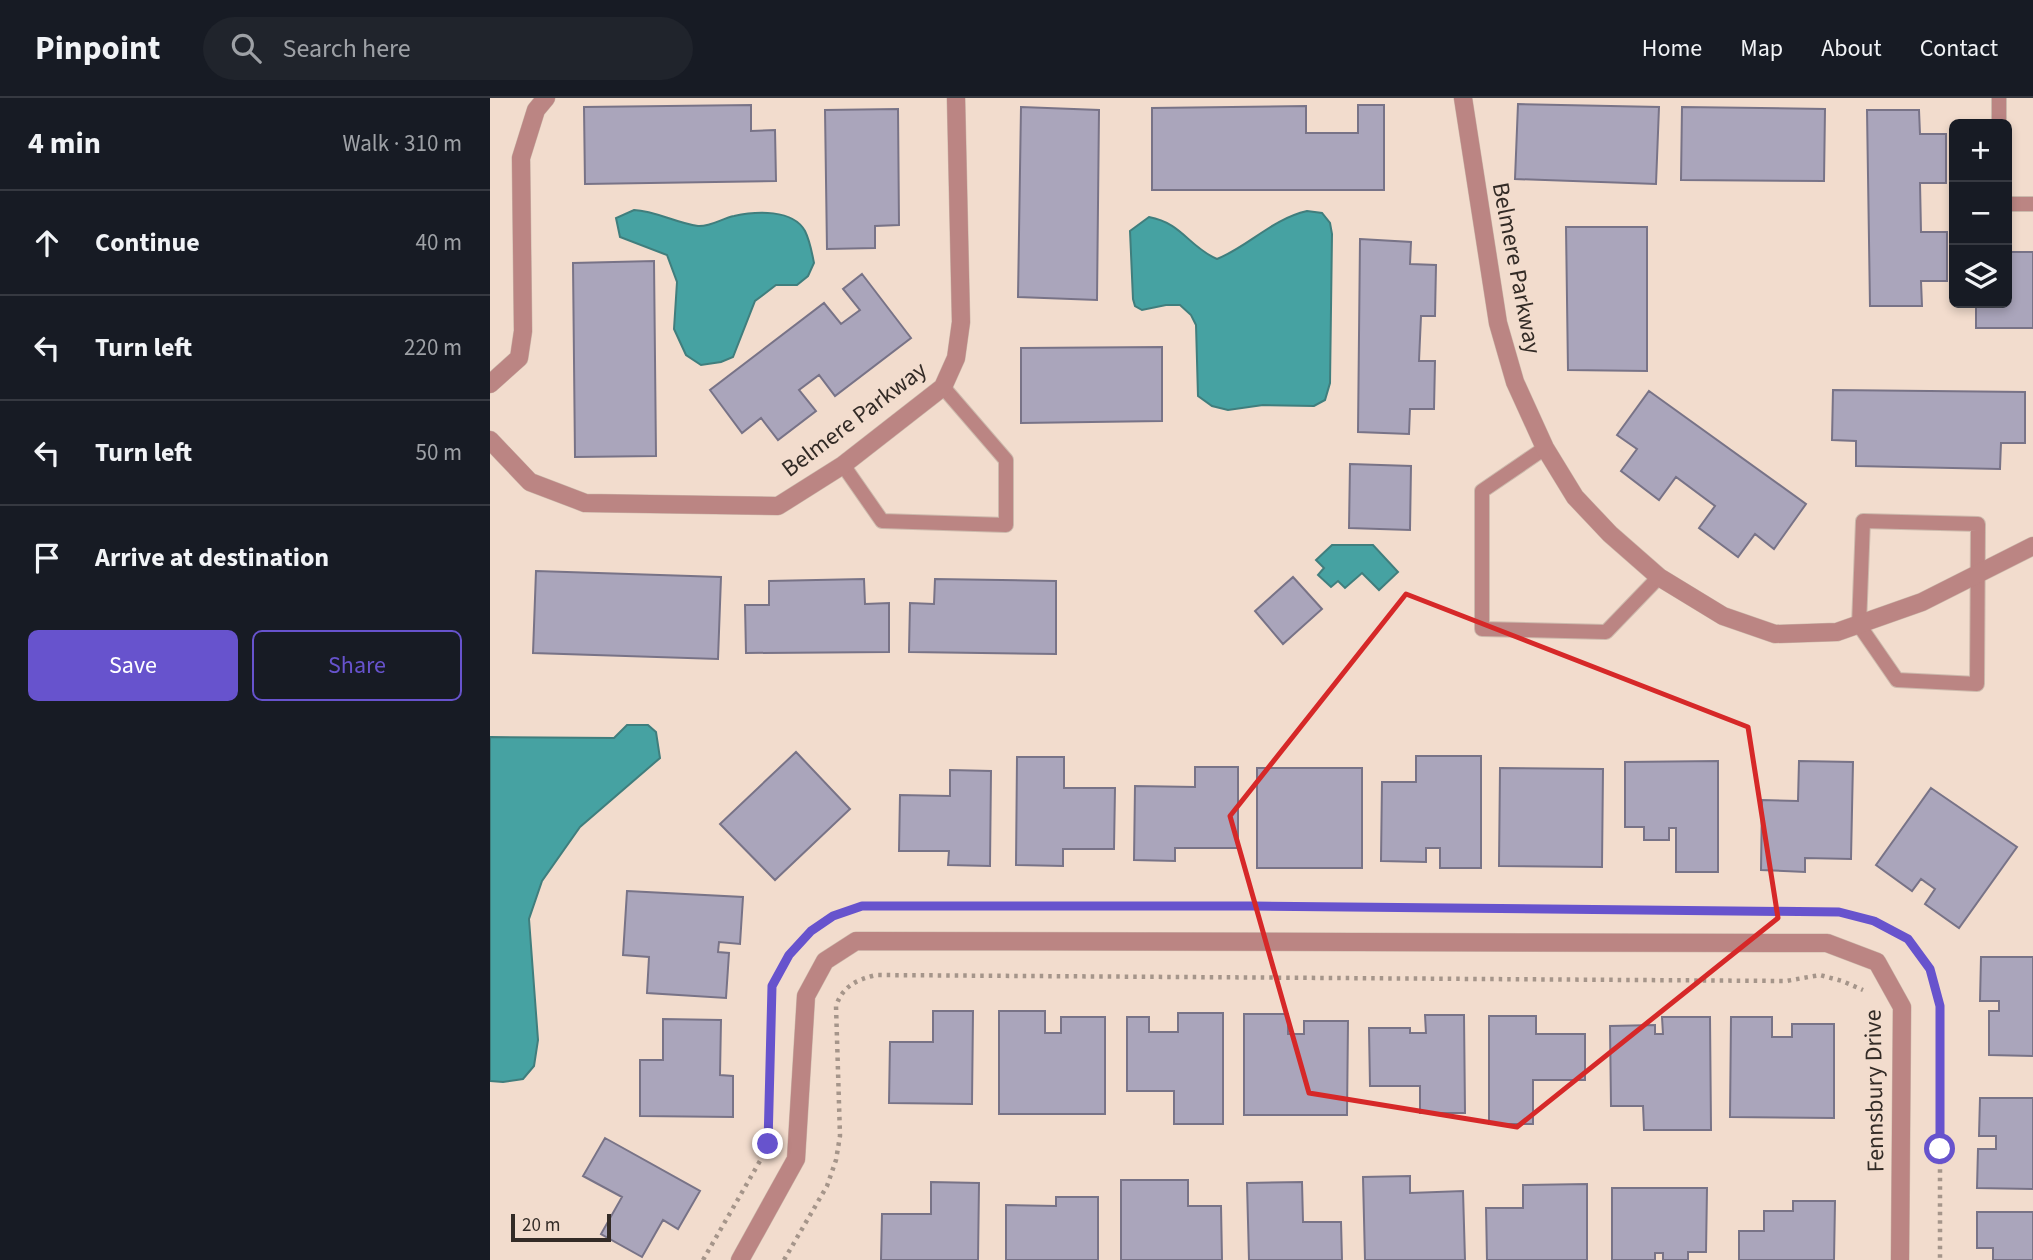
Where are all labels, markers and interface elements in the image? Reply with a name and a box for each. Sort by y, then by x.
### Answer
search box [203,17,693,80]
text: Pinpoint [35,25,161,72]
icon: search [227,29,265,67]
text: Search here [283,30,411,67]
text: Home [1642,31,1702,66]
text: Map [1740,31,1783,66]
text: About [1821,31,1882,66]
text: Contact [1920,31,1998,66]
map controls [1949,119,2012,308]
button: + [1949,119,2012,182]
text: 4 min [28,122,101,165]
text: Walk · 310 m [343,127,462,160]
street label: Belmere Parkway [1483,179,1550,357]
button: − [1949,182,2012,245]
icon: ahead [28,224,66,262]
text: Continue [95,224,200,261]
text: 40 m [415,226,462,259]
button: layers [1949,245,2012,308]
icon: left [28,329,66,367]
text: Turn left [95,329,192,366]
text: 220 m [404,331,462,364]
street label: Belmere Parkway [774,353,934,486]
icon: left [28,434,66,472]
text: Turn left [95,434,192,471]
text: 50 m [415,436,462,469]
icon: arrive [28,539,66,577]
text: Arrive at destination [95,539,329,576]
button: Save [28,630,238,701]
button: Share [252,630,462,701]
street label: Fennsbury Drive [1856,1009,1893,1173]
route end [752,1128,783,1159]
route start [1924,1133,1955,1164]
scale bar [511,1211,611,1243]
text: 20 m [522,1212,560,1239]

